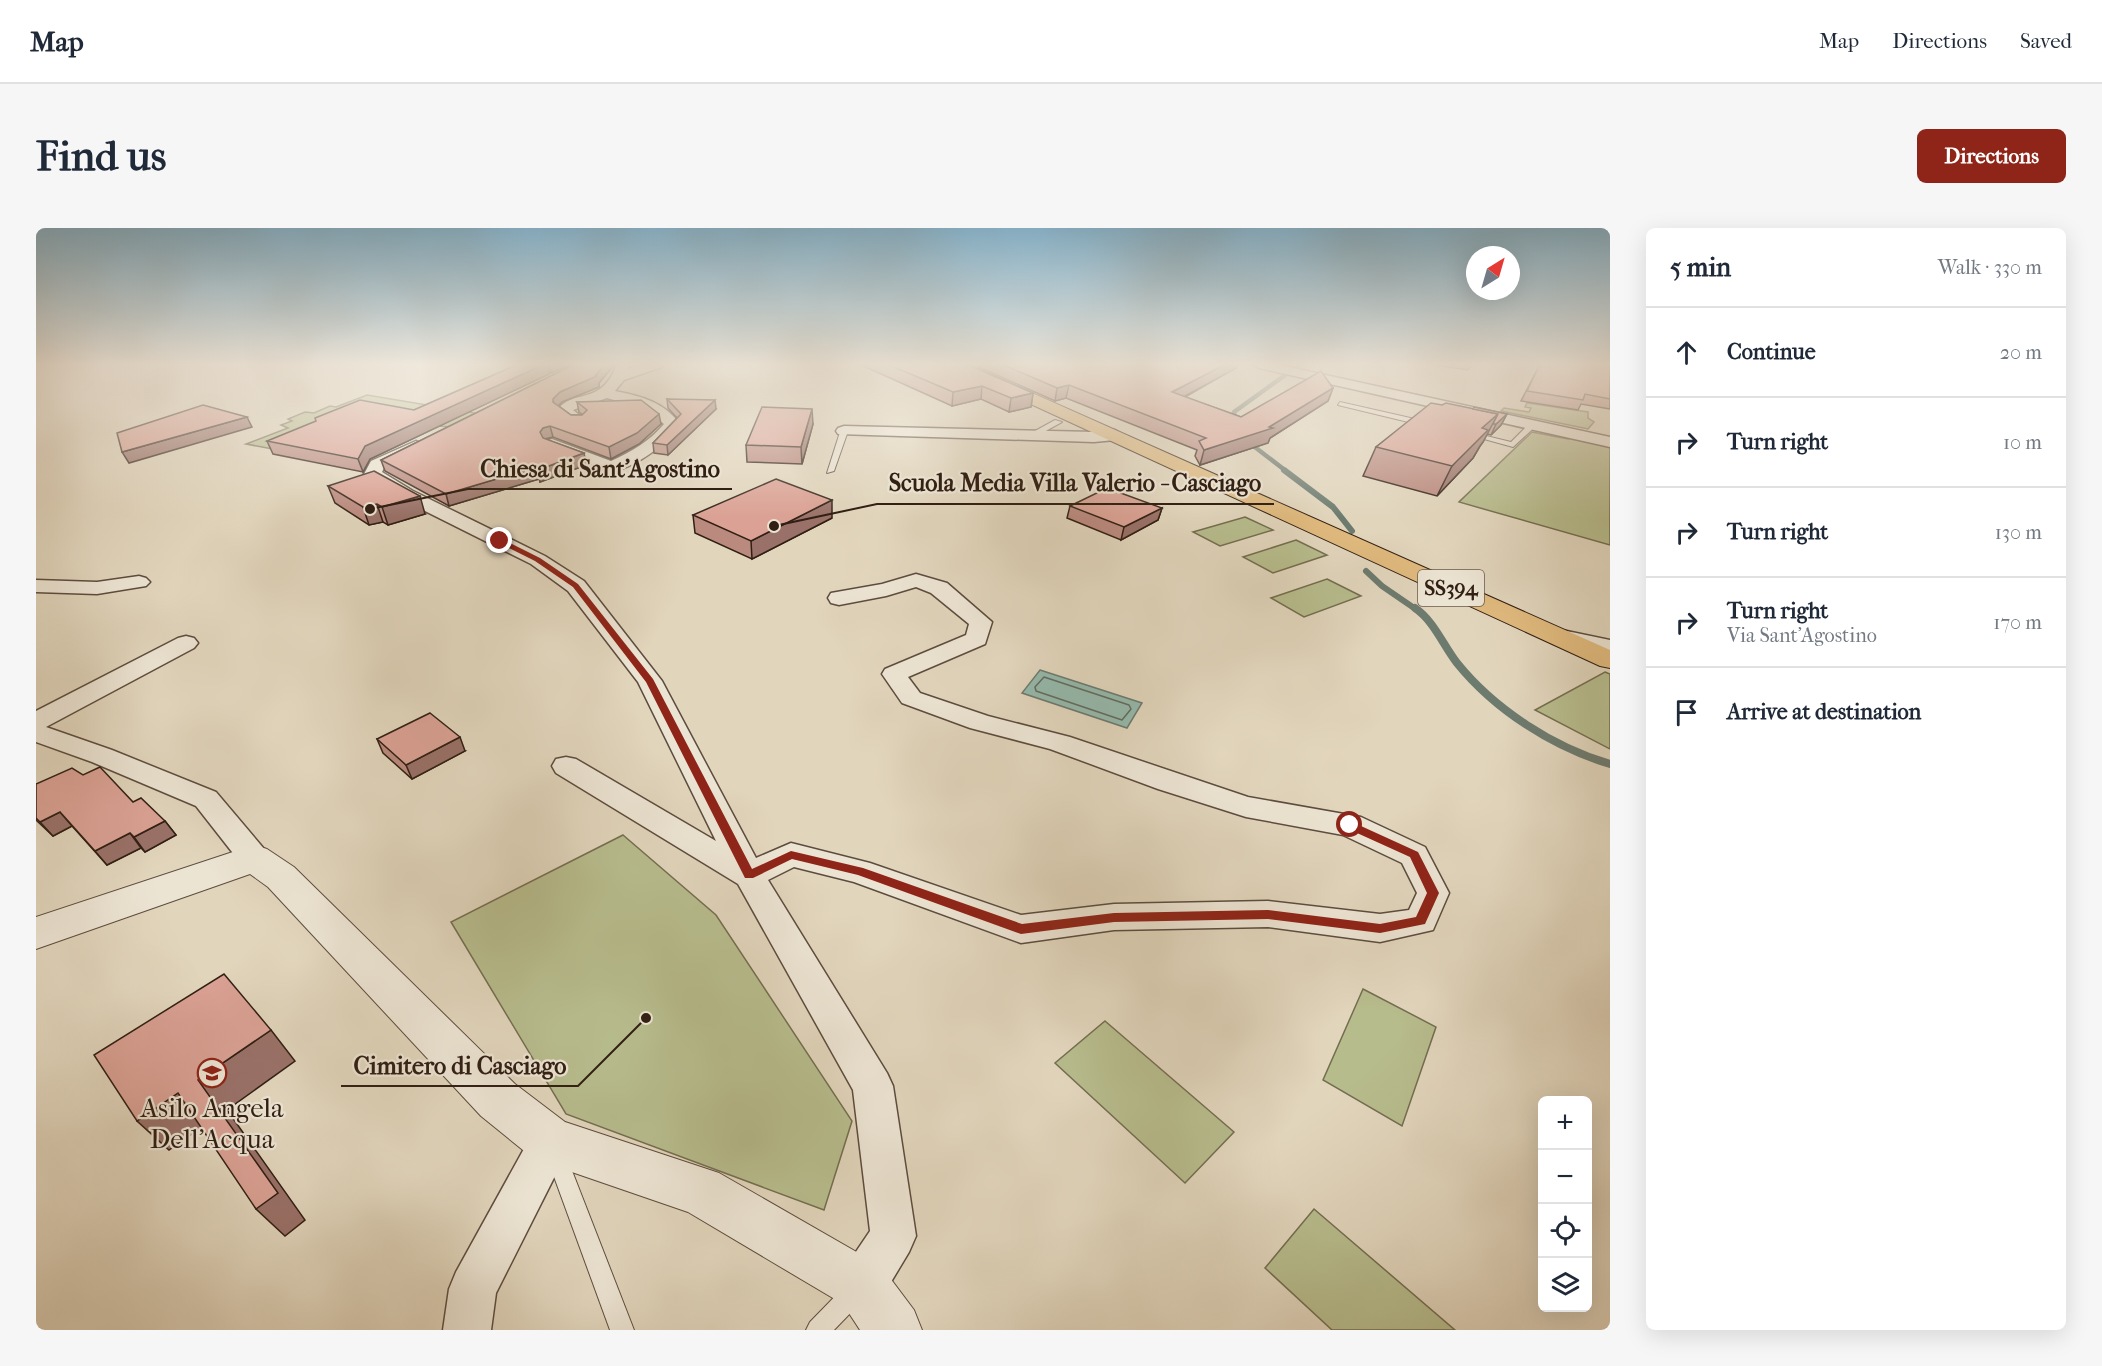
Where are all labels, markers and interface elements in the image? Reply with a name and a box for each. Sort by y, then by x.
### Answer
text: Map [30,25,84,58]
text: Map [1819,29,1859,53]
text: Directions [1892,29,1987,53]
text: Saved [2020,29,2072,53]
button: Directions [1917,129,2066,183]
text: Find us [36,132,166,181]
north arrow [1466,246,1520,300]
text: 5 min [1670,252,1731,283]
text: Walk · 330 m [1938,256,2042,279]
icon: ahead [1670,336,1703,369]
text: Continue [1727,339,1816,365]
text: 20 m [2000,341,2042,364]
icon: right [1670,426,1703,459]
text: Turn right [1727,429,1828,455]
text: 10 m [2003,431,2042,454]
callout: Chiesa di Sant'Agostino [468,447,732,489]
text: Chiesa di Sant'Agostino [480,455,720,483]
callout: Scuola Media Villa Valerio - Casciago [877,462,1274,504]
text: Scuola Media Villa Valerio - Casciago [889,469,1261,497]
icon: right [1670,516,1703,549]
text: Turn right [1727,519,1828,545]
text: 130 m [1995,521,2042,544]
route end [486,527,512,553]
road number: SS394 [1418,570,1484,606]
text: Turn right [1727,598,1828,624]
icon: right [1670,606,1703,639]
text: 170 m [1993,611,2042,634]
text: Via Sant'Agostino [1727,624,1877,647]
icon: arrive [1670,696,1703,729]
text: Arrive at destination [1727,699,1921,725]
route start [1336,811,1362,837]
callout: Cimitero di Casciago [341,1044,578,1086]
text: Cimitero di Casciago [354,1052,566,1080]
school or university icon: Asilo Angela Dell'Acqua [196,1057,228,1089]
place label: Asilo Angela Dell'Acqua [139,1092,284,1155]
map controls [1538,1096,1592,1312]
button: + [1538,1096,1592,1150]
button: − [1538,1150,1592,1204]
button: locate [1538,1204,1592,1258]
button: layers [1538,1258,1592,1312]

